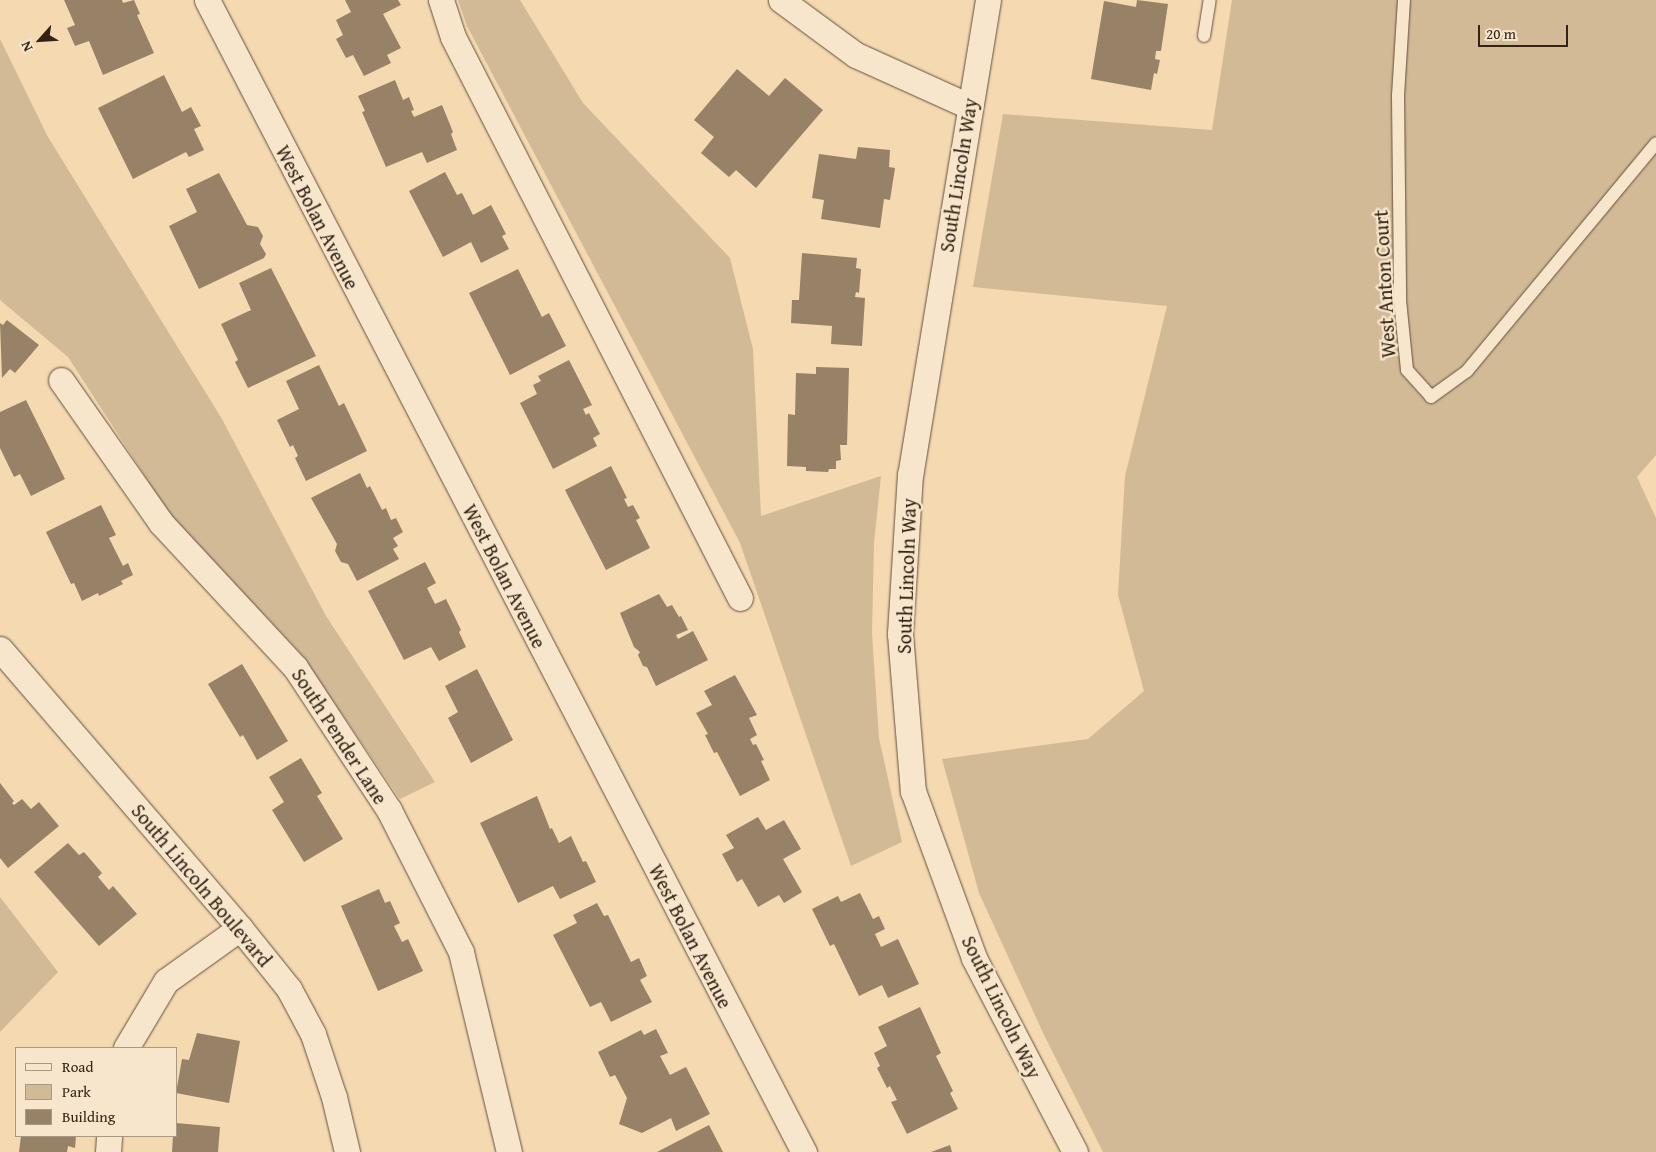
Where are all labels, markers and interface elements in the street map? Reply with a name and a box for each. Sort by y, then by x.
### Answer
north arrow [15,15,65,65]
scale bar [1481,15,1571,47]
text: 20 m [1486,23,1516,44]
text: N [15,38,38,55]
street label: South Lincoln Way [934,96,982,254]
street label: West Bolan Avenue [271,141,365,293]
street label: West Anton Court [1368,209,1400,359]
street label: South Lincoln Way [891,498,921,654]
street label: West Bolan Avenue [458,500,552,652]
street label: South Pender Lane [287,663,393,809]
street label: South Lincoln Boulevard [127,799,277,971]
street label: West Bolan Avenue [644,860,738,1012]
street label: South Lincoln Way [957,932,1047,1082]
legend [15,1047,178,1137]
text: Road [62,1056,93,1077]
text: Park [62,1081,91,1102]
text: Building [62,1106,115,1127]

